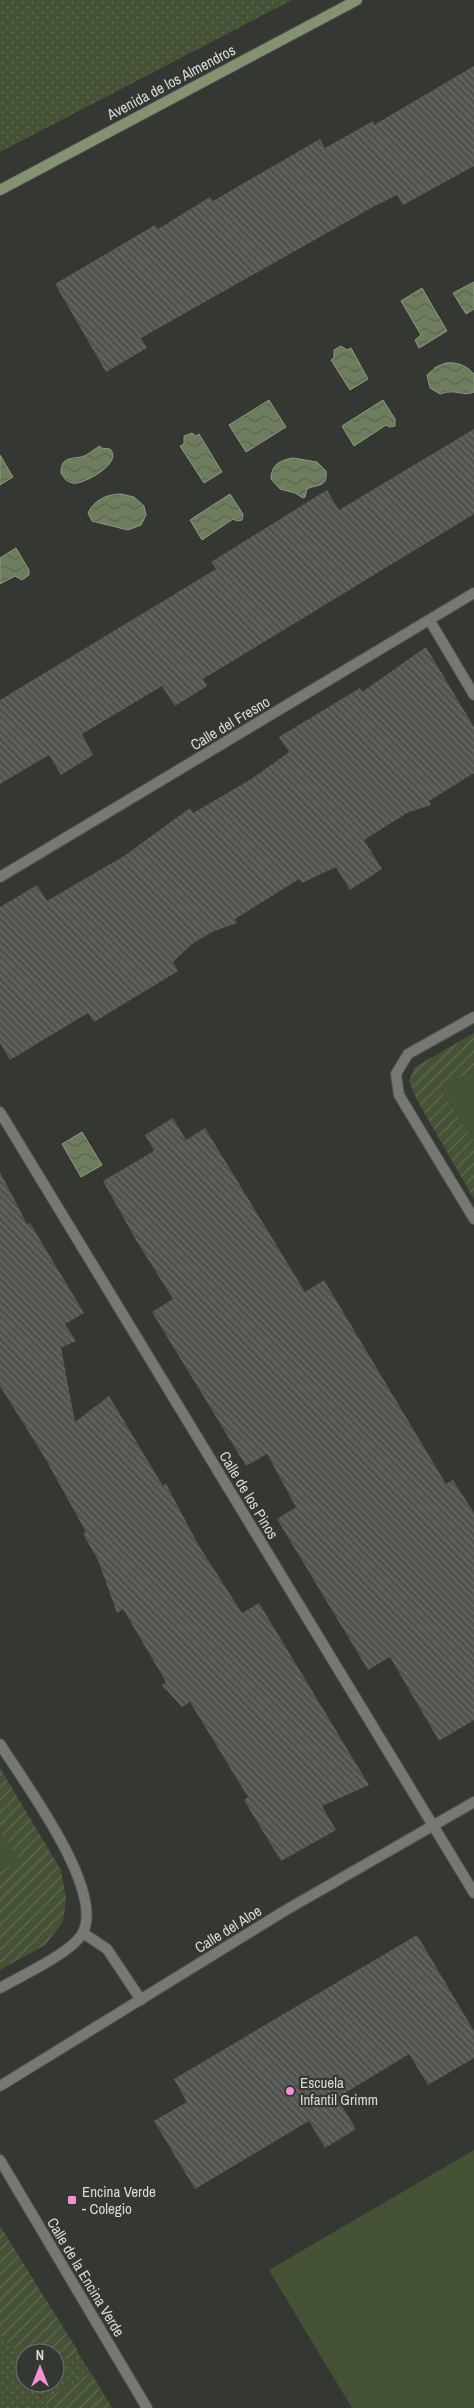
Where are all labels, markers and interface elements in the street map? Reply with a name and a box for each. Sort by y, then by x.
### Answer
street label: Avenida de los Almendros [102,39,239,125]
street label: Calle del Fresno [186,691,274,755]
street label: Calle de los Pinos [214,1447,284,1543]
street label: Calle del Aloe [191,1900,266,1958]
place label: Escuela Infantil Grimm [300,2072,378,2110]
marker: Escuela Infantil Grimm [284,2085,296,2097]
place label: Encina Verde - Colegio [82,2181,156,2219]
marker: Encina Verde - Colegio [66,2194,78,2206]
street label: Calle de la Encina Verde [42,2214,130,2341]
north arrow [15,2343,65,2393]
text: N [36,2346,44,2364]

